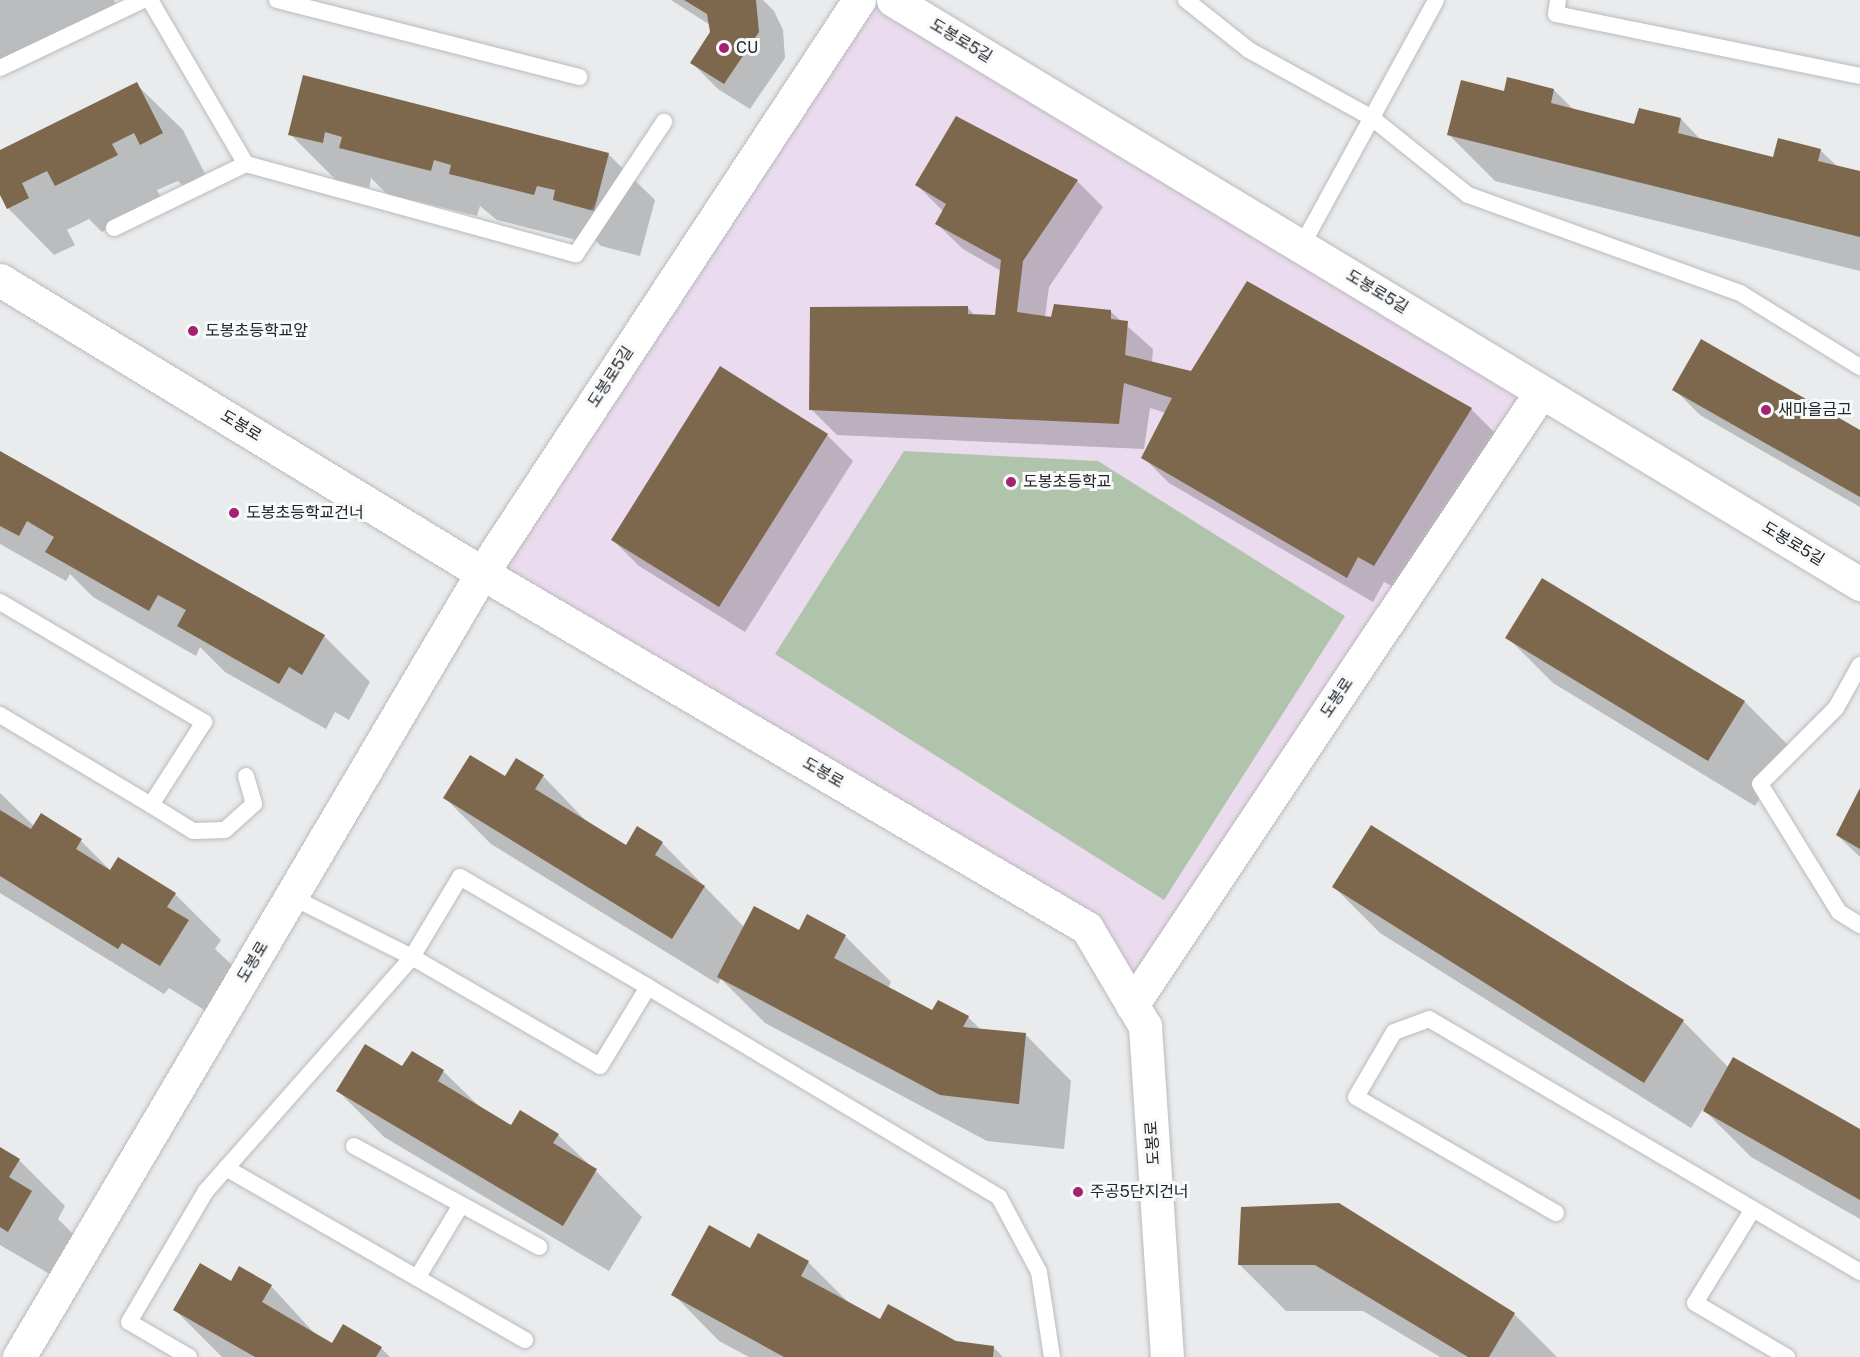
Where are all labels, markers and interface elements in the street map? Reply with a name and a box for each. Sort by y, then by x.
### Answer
street label: 도봉로5길 [926,15,996,67]
place label: CU [736,38,758,58]
marker: CU [717,41,731,55]
street label: 도봉로5길 [1342,266,1412,318]
place label: 도봉초등학교앞 [205,321,308,341]
marker: 도봉초등학교앞 [186,324,200,338]
street label: 도봉로5길 [584,343,638,411]
place label: 새마을금고 [1778,400,1852,420]
marker: 새마을금고 [1759,403,1773,417]
street label: 도봉로 [217,406,265,446]
place label: 도봉초등학교 [1023,472,1111,492]
marker: 도봉초등학교 [1004,475,1018,489]
place label: 도봉초등학교건너 [246,503,364,523]
marker: 도봉초등학교건너 [227,506,241,520]
street label: 도봉로5길 [1758,518,1828,570]
street label: 도봉로 [1317,674,1357,722]
street label: 도봉로 [799,754,847,792]
street label: 도봉로 [233,938,273,986]
street label: 도봉로 [1142,1120,1164,1166]
place label: 주공5단지건너 [1090,1182,1189,1202]
marker: 주공5단지건너 [1071,1185,1085,1199]

